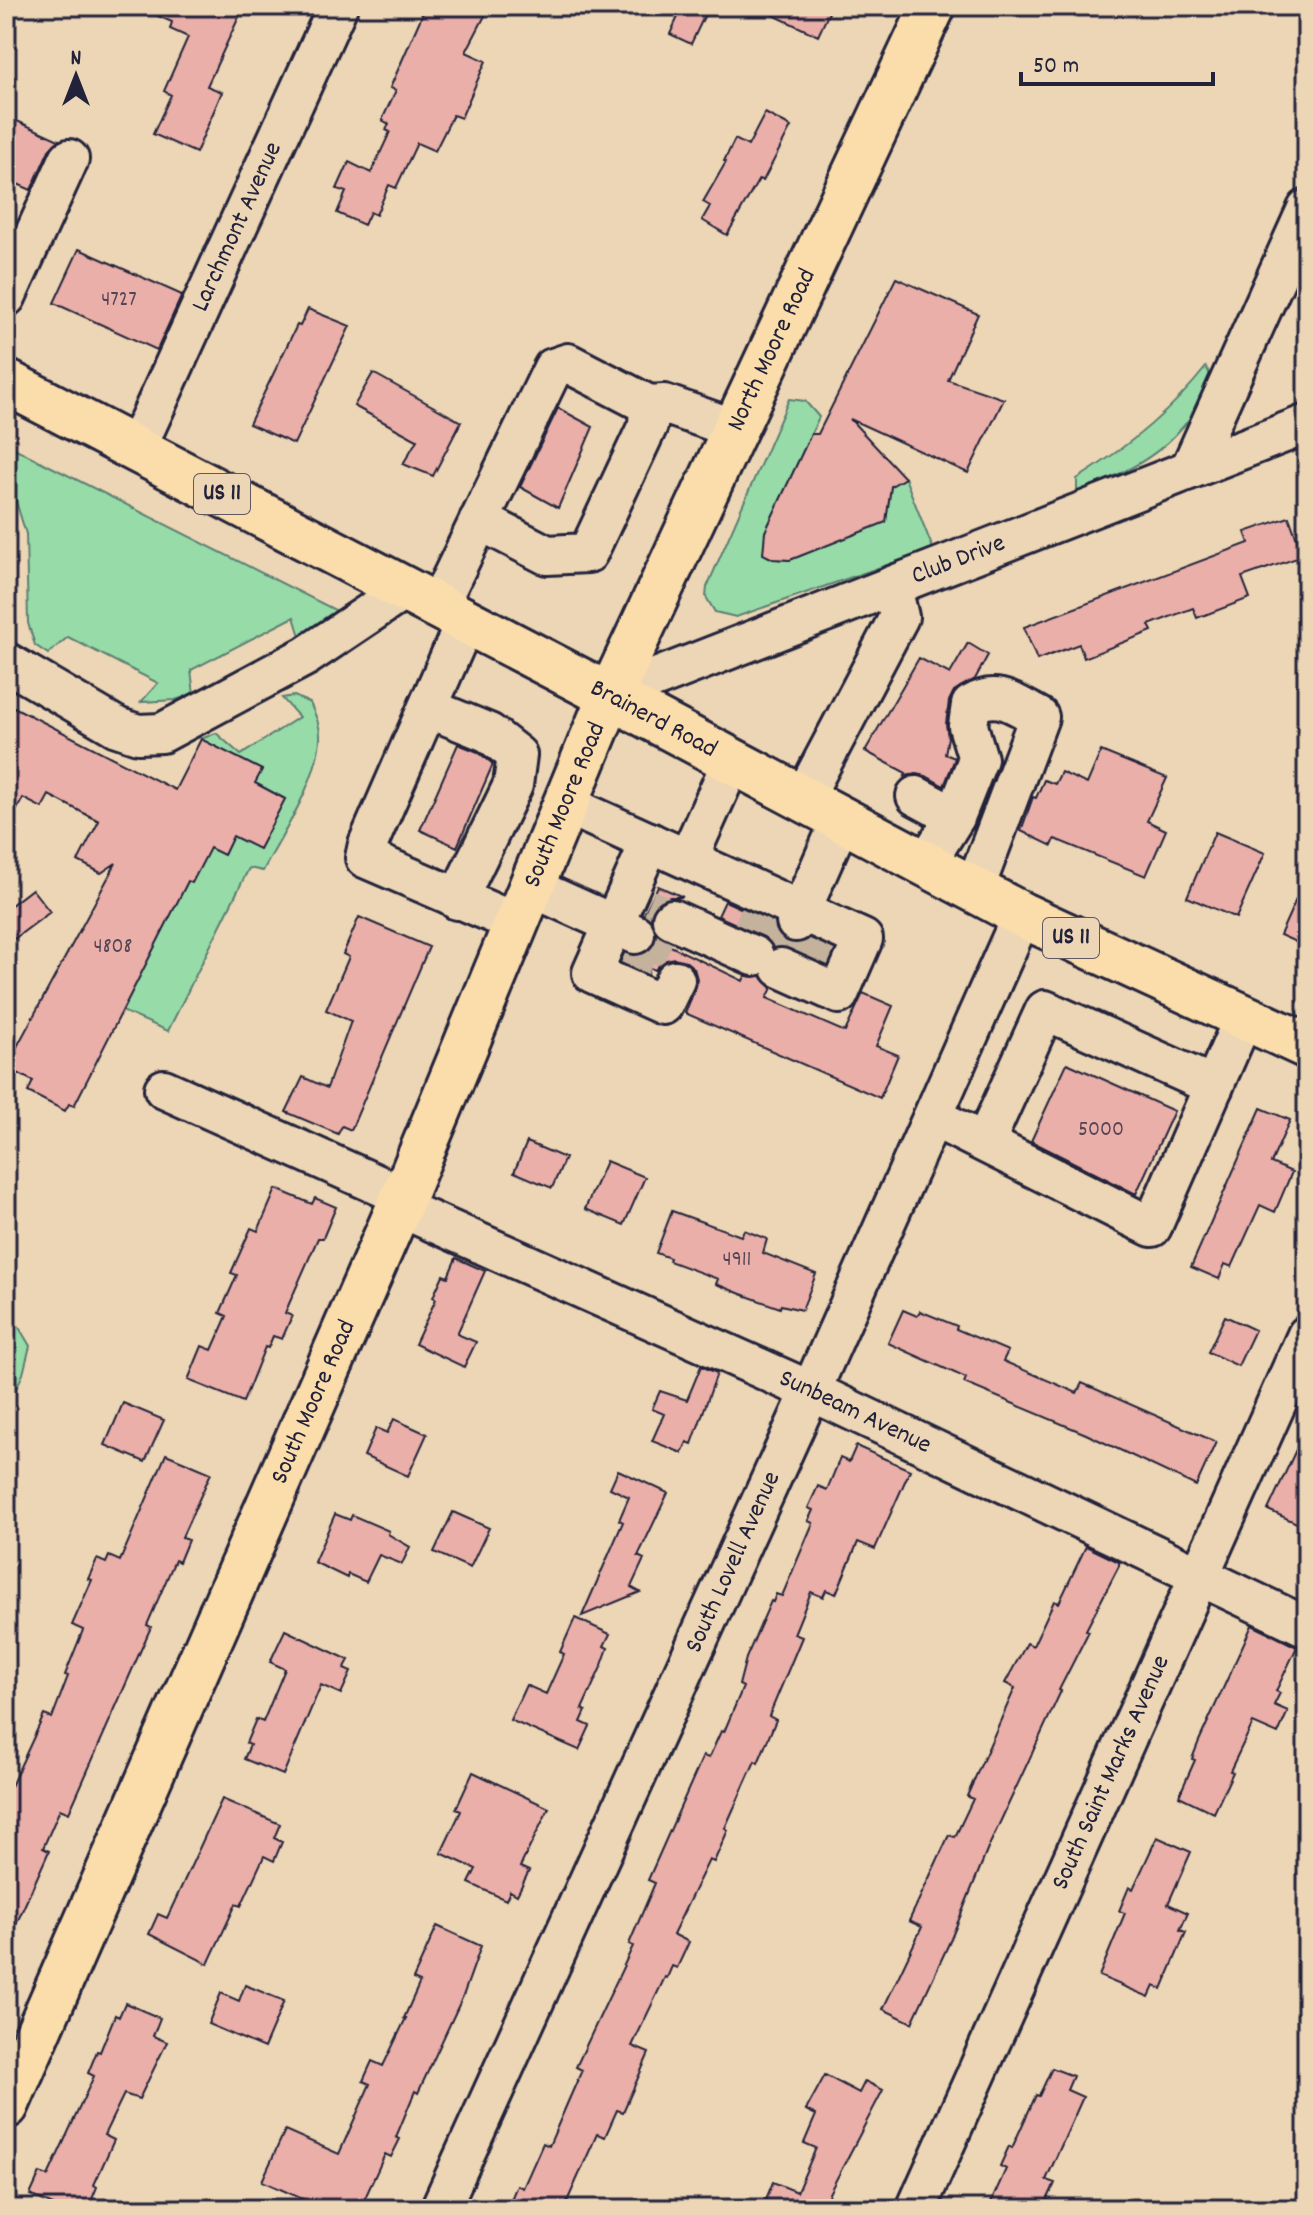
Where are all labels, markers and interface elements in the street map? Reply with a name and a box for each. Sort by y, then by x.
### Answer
north arrow [36,36,116,116]
scale bar [1021,36,1213,86]
text: N [71,44,82,75]
text: 50 m [1033,50,1079,84]
street label: Larchmont Avenue [182,136,292,318]
street label: North Moore Road [718,263,826,437]
house number: 4727 [101,285,137,316]
road number: US 11 [194,474,250,514]
street label: Club Drive [906,525,1011,595]
street label: Brainerd Road [584,670,724,768]
street label: South Moore Road [514,717,616,893]
road number: US 11 [1043,918,1099,958]
house number: 4808 [94,932,132,963]
house number: 5000 [1078,1115,1124,1146]
house number: 4911 [723,1245,751,1276]
street label: South Moore Road [261,1314,366,1490]
street label: Sunbeam Avenue [773,1360,937,1464]
street label: South Lovell Avenue [676,1466,791,1659]
street label: South Saint Marks Avenue [1043,1649,1180,1896]

